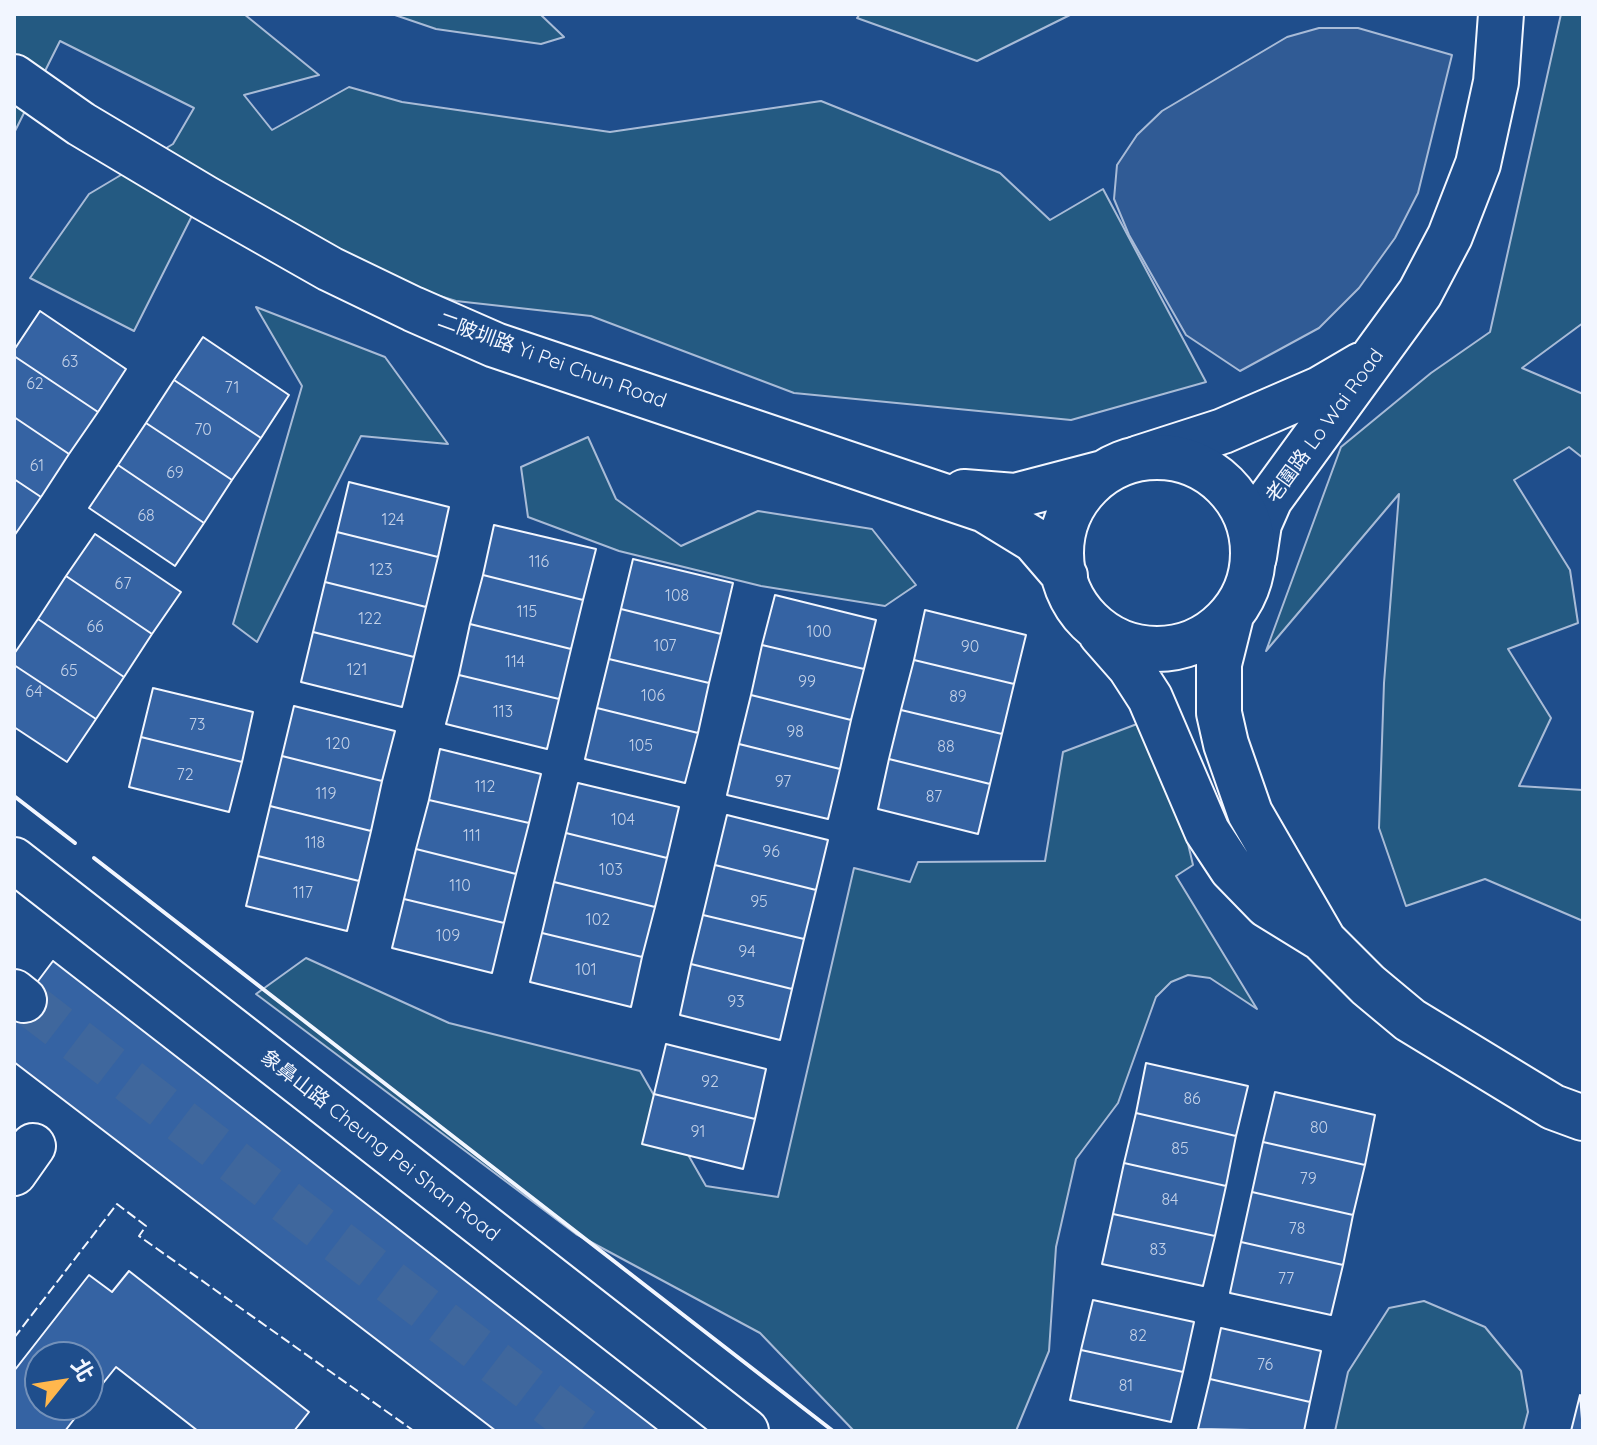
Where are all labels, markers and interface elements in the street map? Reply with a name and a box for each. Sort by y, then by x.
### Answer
street label: 二陂圳路 Yi Pei Chun Road [434,308,670,414]
street label: 老圍路 Lo Wai Road [1261,344,1389,508]
house number: 63 [62,352,78,372]
house number: 62 [26,374,44,394]
house number: 71 [225,378,239,398]
house number: 70 [194,420,212,440]
house number: 61 [30,456,44,476]
house number: 69 [166,463,184,483]
house number: 68 [137,506,155,526]
house number: 124 [382,510,404,530]
house number: 116 [529,552,549,572]
house number: 123 [369,560,393,580]
house number: 67 [115,574,131,594]
house number: 108 [665,586,689,606]
house number: 115 [517,602,537,622]
house number: 122 [358,609,382,629]
house number: 66 [86,617,104,637]
house number: 100 [807,622,831,642]
house number: 107 [654,636,676,656]
house number: 90 [961,637,979,657]
house number: 114 [505,652,525,672]
house number: 121 [347,660,367,680]
house number: 65 [60,661,78,681]
house number: 99 [798,672,816,692]
house number: 64 [25,682,43,702]
house number: 106 [641,686,665,706]
house number: 89 [949,687,967,707]
house number: 113 [493,702,513,722]
house number: 73 [189,715,205,735]
house number: 98 [786,722,804,742]
house number: 120 [326,734,350,754]
house number: 105 [629,736,653,756]
house number: 88 [937,737,955,757]
house number: 72 [176,765,194,785]
house number: 97 [775,772,791,792]
house number: 112 [475,777,495,797]
house number: 119 [316,784,336,804]
house number: 87 [926,787,942,807]
house number: 104 [611,810,635,830]
house number: 111 [463,826,481,846]
house number: 118 [305,833,325,853]
house number: 96 [762,842,780,862]
house number: 103 [599,860,623,880]
house number: 110 [449,876,471,896]
house number: 117 [293,883,313,903]
house number: 95 [750,892,768,912]
house number: 102 [586,910,610,930]
house number: 109 [436,926,460,946]
house number: 94 [738,942,756,962]
house number: 101 [575,960,597,980]
house number: 93 [727,992,745,1012]
street label: 象鼻山路 Cheung Pei Shan Road [256,1045,504,1247]
house number: 92 [701,1072,719,1092]
house number: 86 [1183,1089,1201,1109]
house number: 80 [1310,1118,1328,1138]
house number: 91 [691,1122,705,1142]
house number: 85 [1171,1139,1189,1159]
house number: 79 [1299,1169,1317,1189]
house number: 84 [1161,1190,1179,1210]
house number: 78 [1289,1219,1305,1239]
house number: 83 [1149,1240,1167,1260]
house number: 77 [1278,1269,1294,1289]
house number: 82 [1129,1326,1147,1346]
north arrow [24,1341,104,1421]
text: 北 [65,1353,101,1387]
house number: 76 [1257,1355,1273,1375]
house number: 81 [1119,1376,1133,1396]

